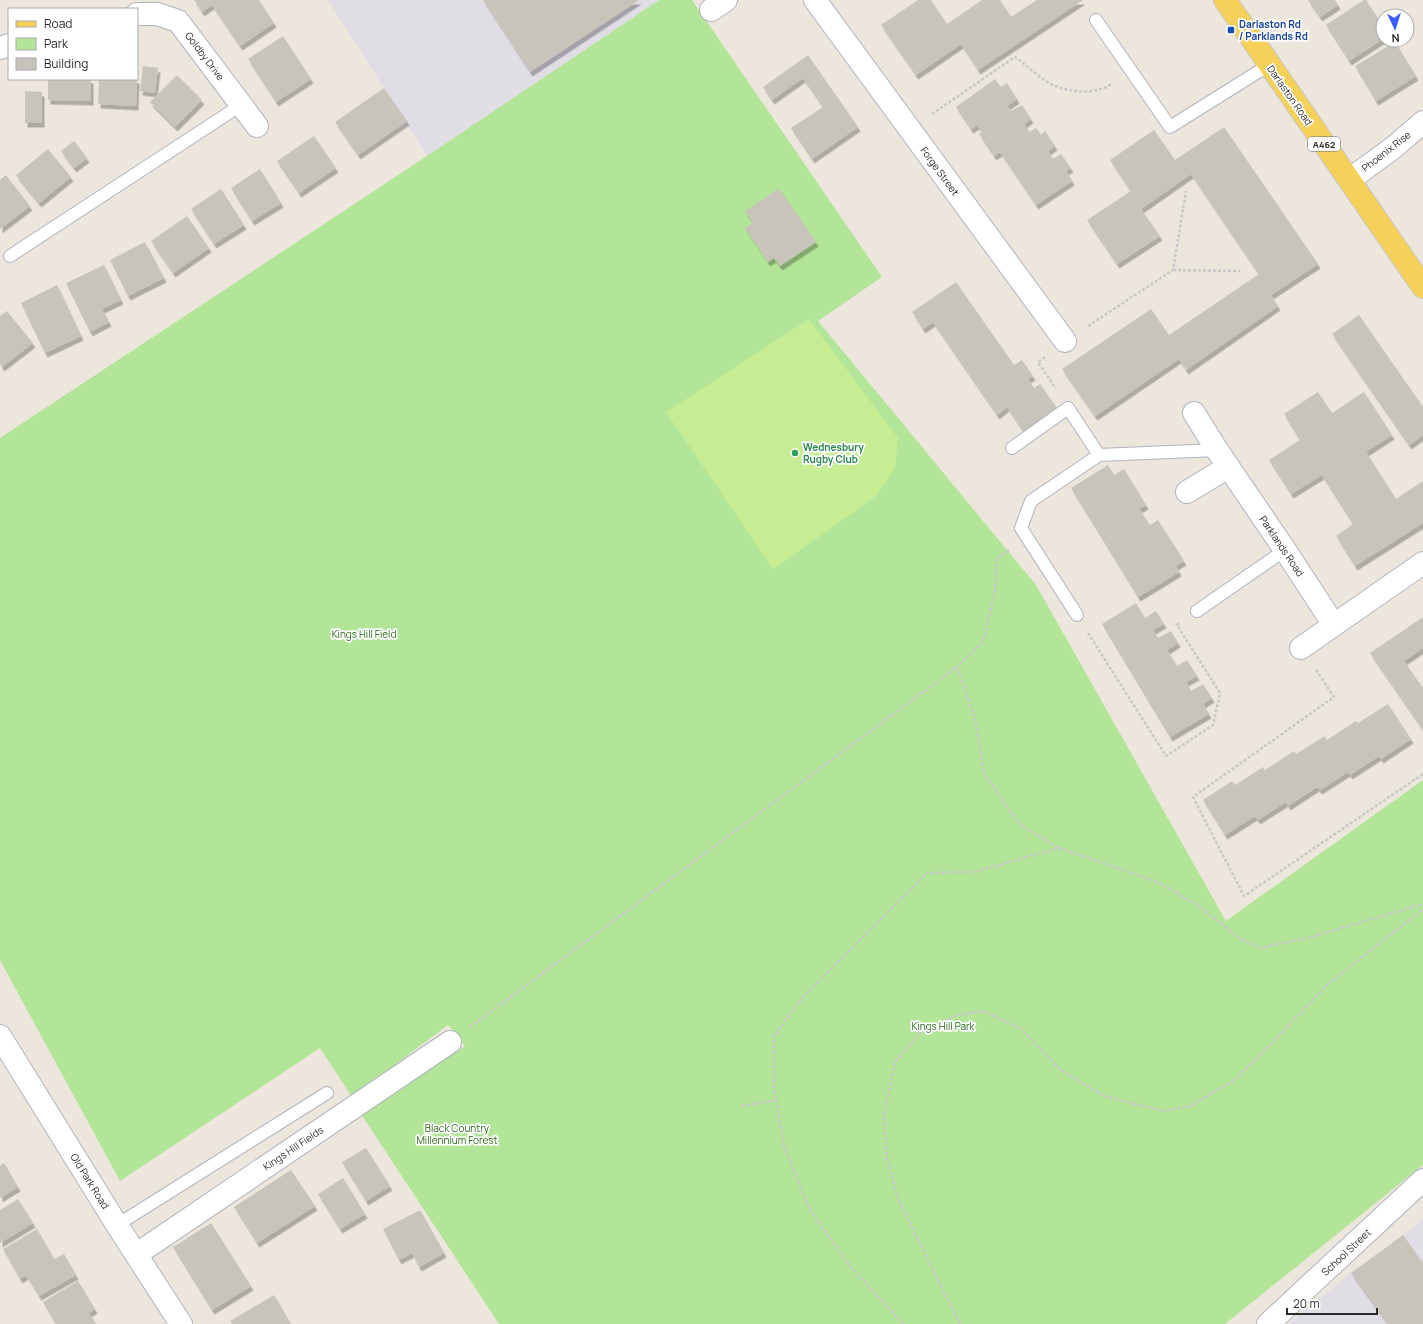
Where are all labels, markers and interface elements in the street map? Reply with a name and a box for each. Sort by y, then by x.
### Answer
legend [8,8,138,80]
north arrow [1375,8,1415,48]
text: Road [44,15,72,32]
place label: Darlaston Rd / Parklands Rd [1239,17,1308,43]
marker: Darlaston Rd / Parklands Rd [1226,25,1236,35]
street label: Goldby Drive [182,29,228,83]
text: N [1391,31,1400,46]
text: Park [44,35,69,52]
text: Building [44,55,88,72]
street label: Darlaston Road [1264,62,1316,128]
street label: Phoenix Rise [1358,127,1414,175]
road number: A462 [1308,137,1340,151]
street label: Forge Street [917,144,963,198]
place label: Wednesbury Rugby Club [803,440,864,466]
marker: Wednesbury Rugby Club [790,448,800,458]
street label: Parklands Road [1256,513,1308,579]
park label: Kings Hill Field [332,627,396,641]
park label: Kings Hill Park [911,1019,976,1033]
park label: Black Country Millennium Forest [416,1121,498,1147]
street label: Kings Hill Fields [260,1123,326,1173]
street label: Old Park Road [67,1151,113,1212]
street label: School Street [1318,1225,1374,1279]
scale bar [1287,1290,1377,1316]
text: 20 m [1293,1295,1320,1312]

